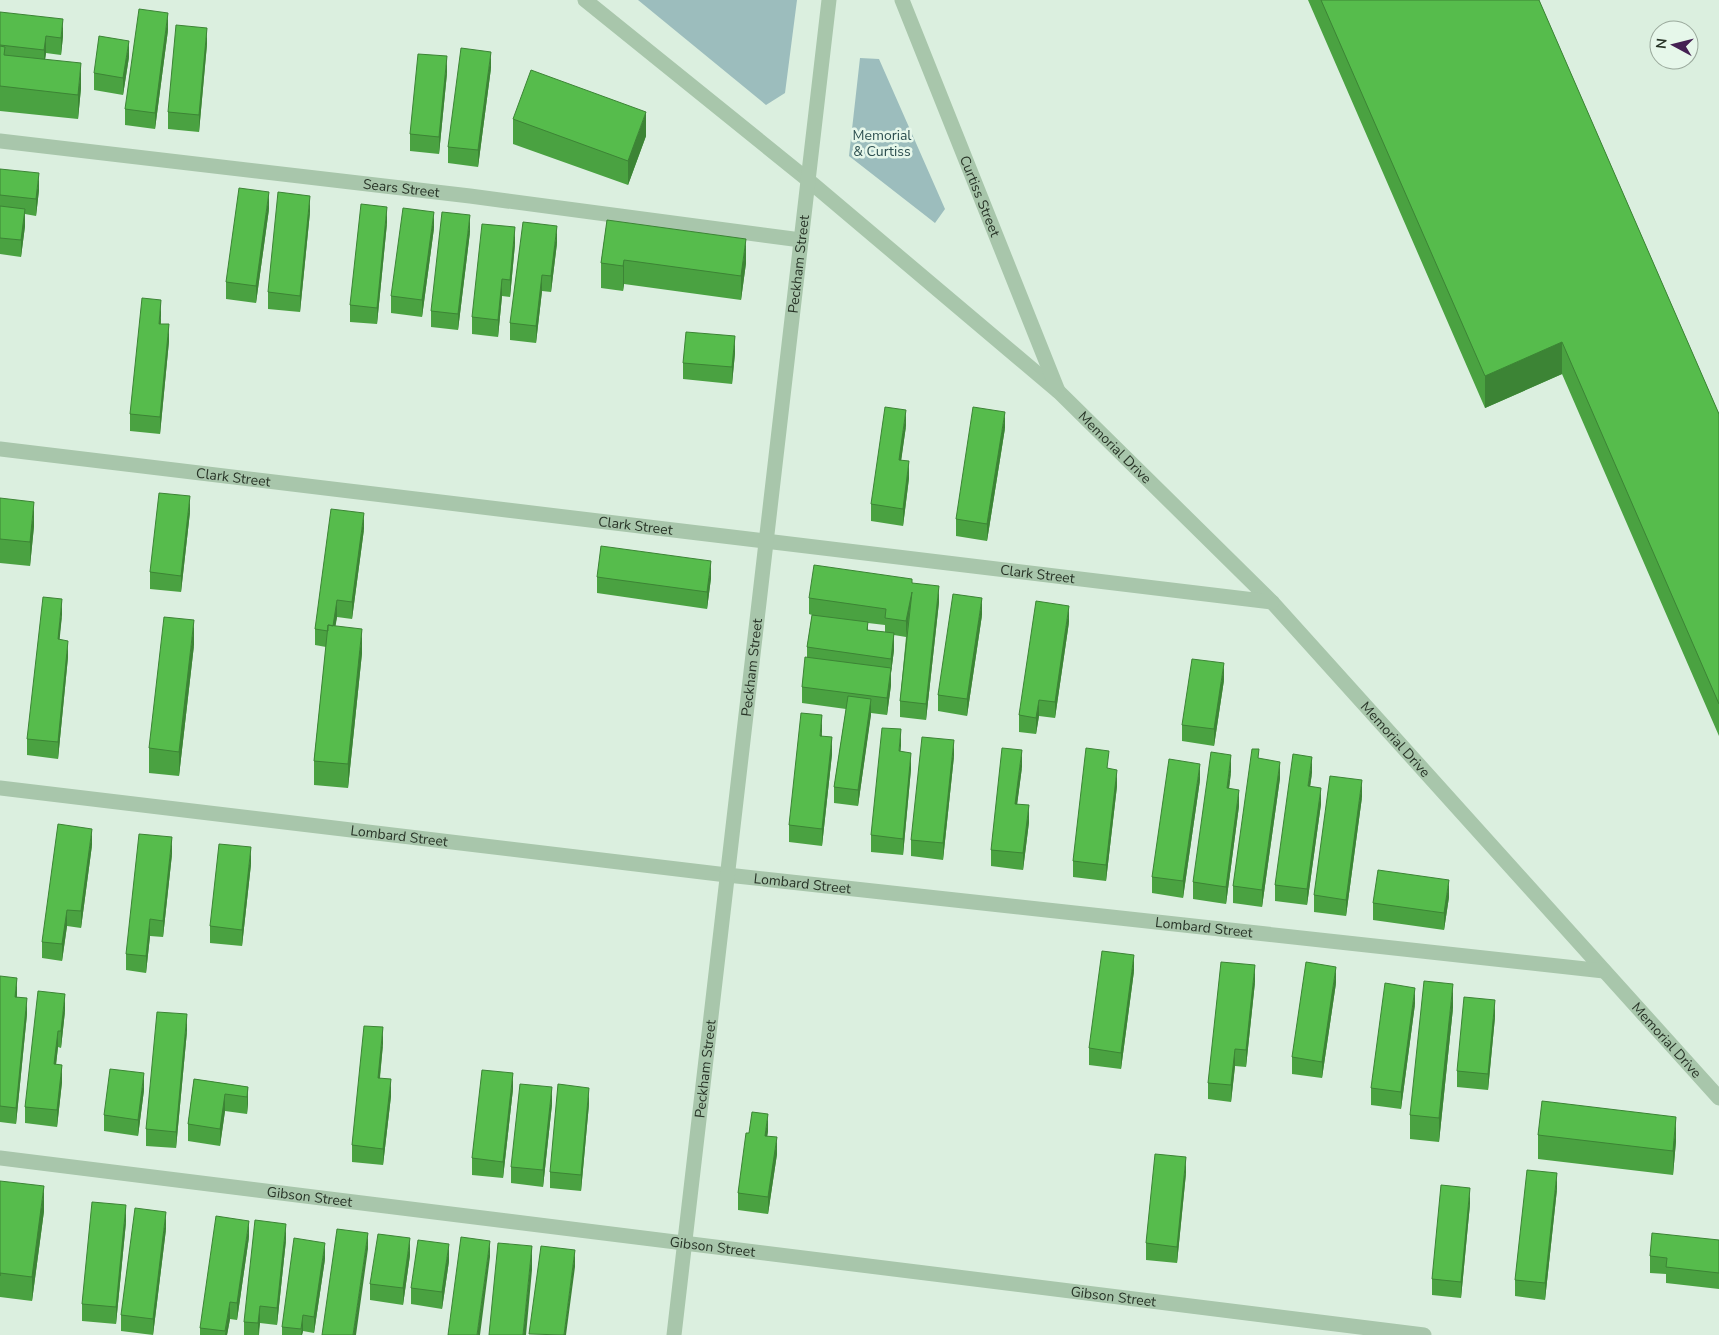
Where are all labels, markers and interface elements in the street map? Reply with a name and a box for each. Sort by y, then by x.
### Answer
north arrow [1649,20,1699,70]
text: N [1652,37,1672,50]
park label: Memorial & Curtiss [852,126,912,161]
street label: Curtiss Street [955,153,1005,240]
street label: Sears Street [362,175,441,202]
street label: Peckham Street [784,214,814,314]
street label: Memorial Drive [1074,407,1156,488]
street label: Clark Street [195,464,272,491]
street label: Clark Street [597,512,674,540]
street label: Clark Street [999,560,1076,588]
street label: Peckham Street [737,617,767,718]
street label: Memorial Drive [1356,698,1434,782]
street label: Lombard Street [349,821,449,852]
street label: Lombard Street [753,869,852,899]
street label: Lombard Street [1154,913,1254,942]
street label: Memorial Drive [1627,998,1706,1082]
street label: Peckham Street [690,1019,721,1119]
street label: Gibson Street [266,1182,353,1212]
street label: Gibson Street [669,1232,756,1262]
street label: Gibson Street [1070,1282,1157,1312]

